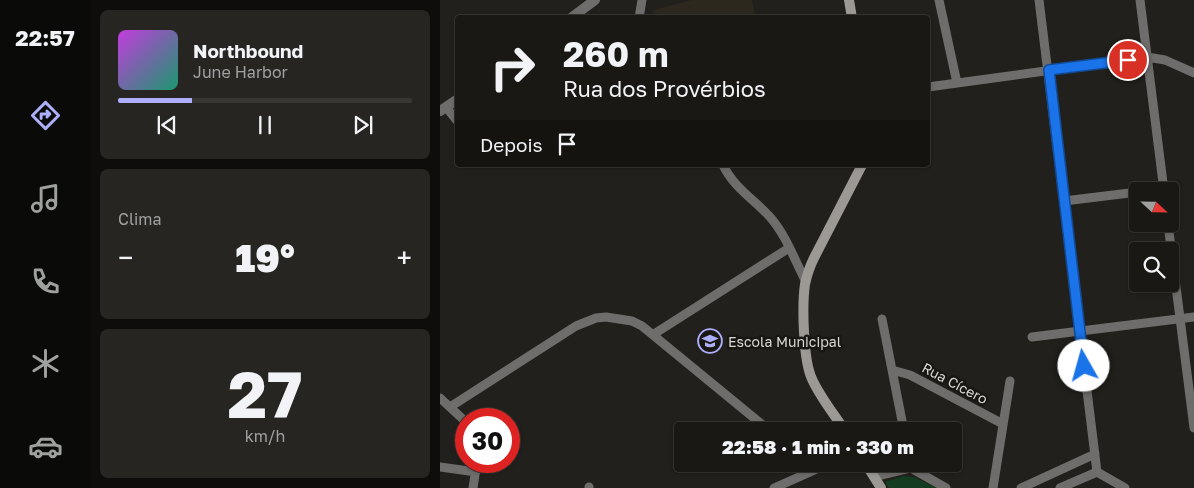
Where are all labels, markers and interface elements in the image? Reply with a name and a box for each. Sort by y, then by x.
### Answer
text: 22:57 [15,24,75,51]
text: 260 m [563,33,669,75]
icon: right [480,35,545,100]
text: Northbound [193,39,303,62]
pin [1107,39,1149,81]
icon: arrive [1114,46,1142,74]
text: June Harbor [193,62,288,82]
text: Rua dos Provérbios [563,75,766,102]
icon: directions [28,98,63,133]
icon: previous [153,111,181,139]
icon: pause [251,111,279,139]
icon: next [349,111,377,139]
icon: arrive [553,130,581,158]
text: Depois [480,133,543,156]
icon: music [28,181,63,216]
north arrow [1129,182,1179,232]
map controls [1129,182,1179,292]
text: Clima [118,209,162,229]
text: 19° [235,235,295,280]
text: − [118,241,133,274]
text: + [397,241,412,274]
button: search [1129,242,1179,292]
icon: phone [28,264,63,299]
school or university icon: Escola Municipal [697,328,723,354]
place label: Escola Municipal [728,333,841,350]
position arrow [1057,339,1109,391]
icon: climate [28,346,63,381]
text: 27 [227,354,303,432]
street label: Rua Cícero [919,359,991,407]
speed limit sign: 30 [455,408,520,473]
text: km/h [245,426,285,446]
icon: car [28,429,63,464]
text: 22:58 · 1 min · 330 m [722,435,914,458]

